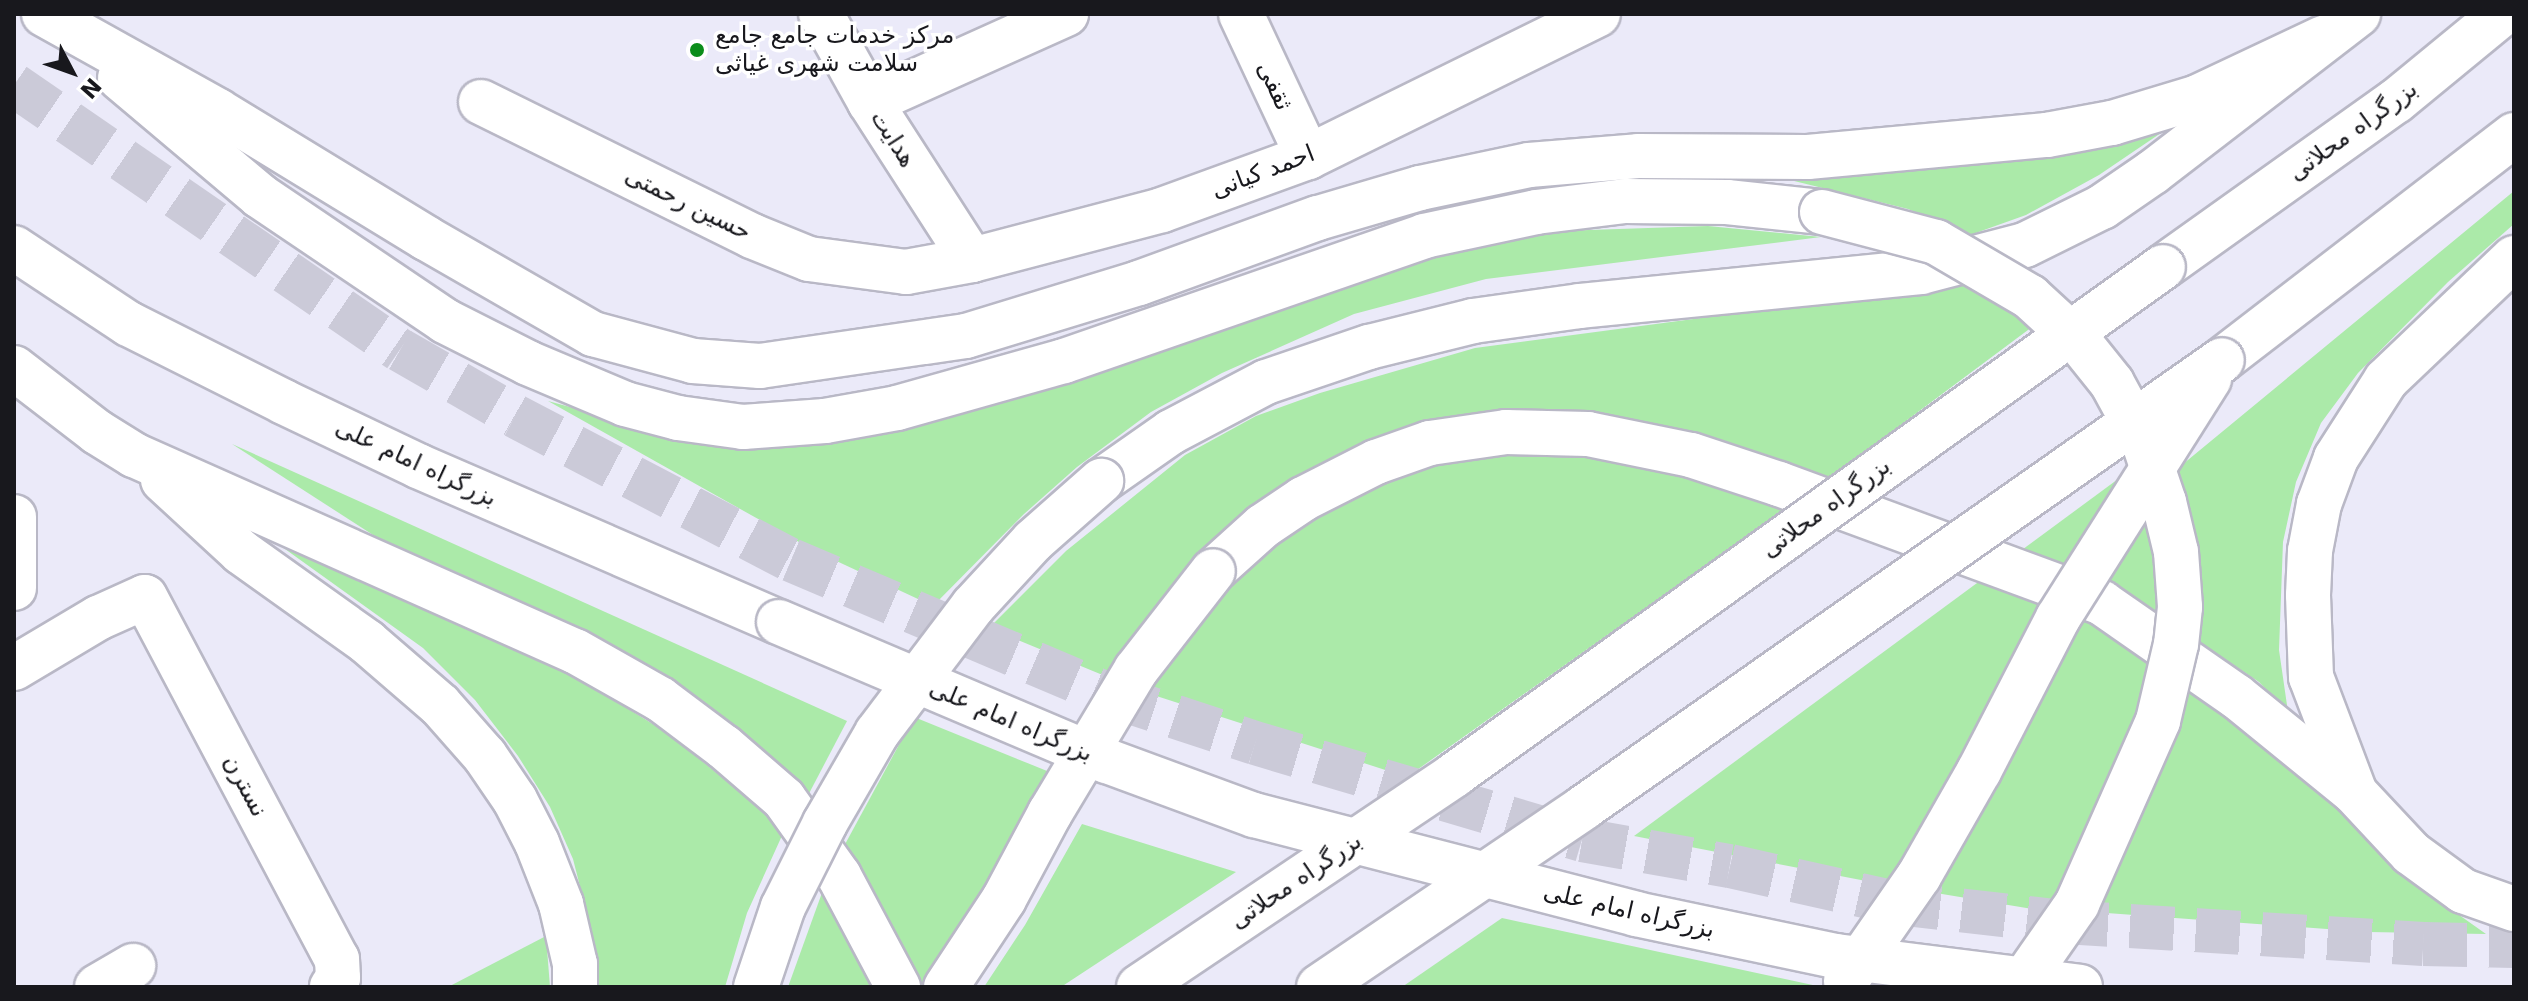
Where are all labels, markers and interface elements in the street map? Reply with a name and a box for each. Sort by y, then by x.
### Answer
place label: مرکز خدمات جامع جامع سلامت شهری غیاثی [715,22,954,78]
north arrow [32,32,112,112]
marker: مرکز خدمات جامع جامع سلامت شهری غیاثی [686,39,708,61]
street label: ثقفی [1250,57,1298,115]
text: N [75,73,106,103]
street label: بزرگراه محلاتی [2283,75,2423,187]
street label: هدایت [864,105,922,173]
street label: احمد کیانی [1207,139,1319,205]
street label: حسین رحمتی [620,161,756,247]
street label: بزرگراه امام علی [331,413,501,513]
street label: بزرگراه محلاتی [1756,452,1896,564]
street label: بزرگراه امام علی [925,674,1097,768]
street label: نسترن [217,750,273,822]
street label: بزرگراه محلاتی [1225,826,1367,936]
street label: بزرگراه امام علی [1541,877,1717,945]

